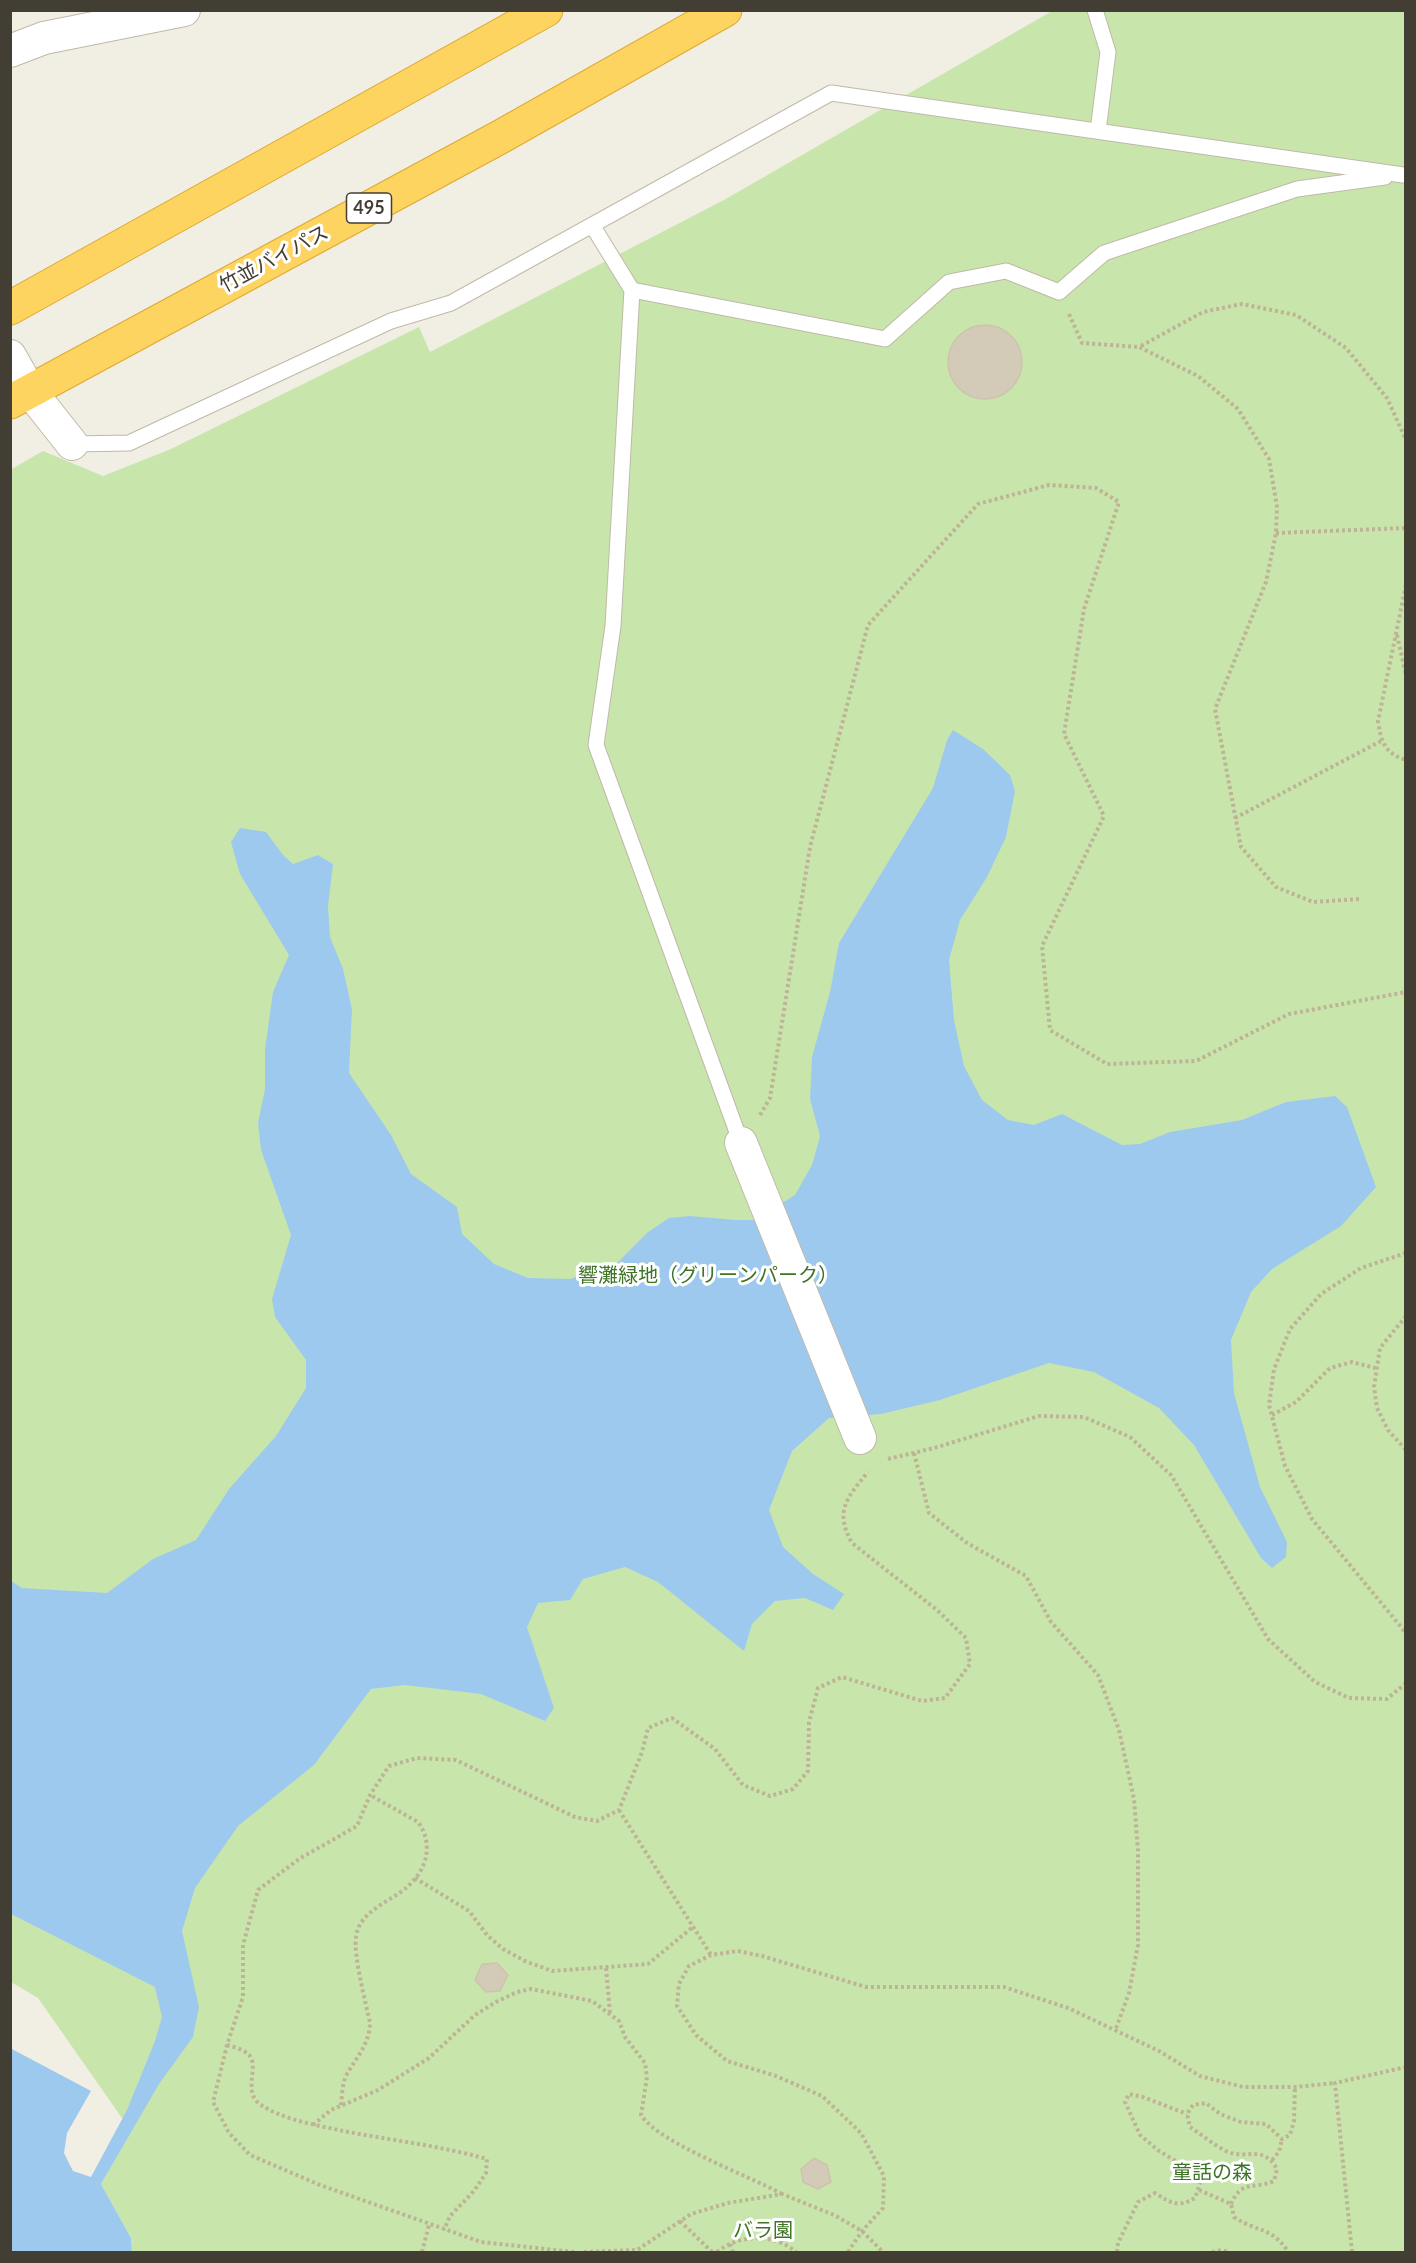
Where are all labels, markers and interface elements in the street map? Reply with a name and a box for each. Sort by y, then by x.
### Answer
road number: 495 [346,193,392,223]
street label: 竹並バイパス [215,220,333,298]
park label: 響灘緑地（グリーンパーク） [578,1264,838,1288]
park label: 童話の森 [1172,2161,1252,2185]
park label: バラ園 [733,2219,793,2243]

